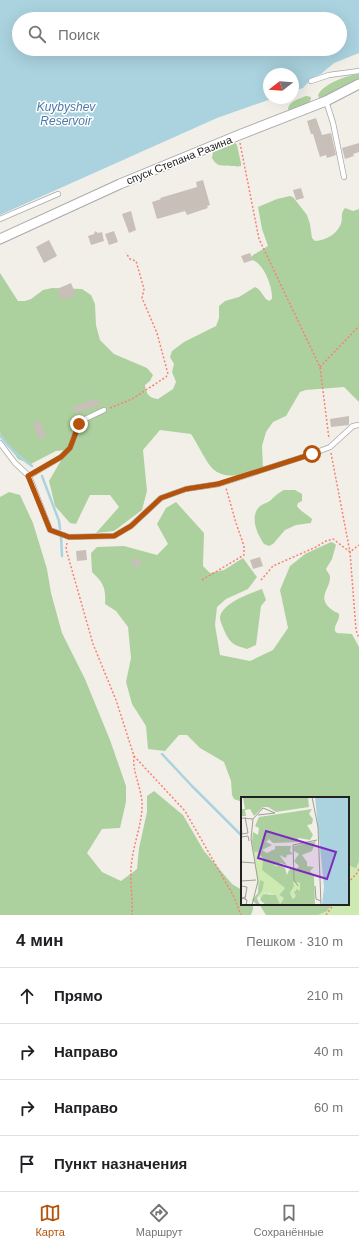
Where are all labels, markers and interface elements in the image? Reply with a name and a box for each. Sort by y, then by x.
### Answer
search box [12,12,347,56]
icon: search [26,23,48,45]
text: Поиск [58,26,100,43]
north arrow [263,68,299,104]
water label: Kuybyshev Reservoir [37,100,96,128]
street label: спуск Степана Разина [124,133,234,187]
route end [70,415,88,433]
route start [303,445,321,463]
inset map [241,797,349,905]
text: 4 мин [16,931,63,950]
text: Пешком · 310 m [246,934,343,949]
icon: ahead [16,985,38,1007]
text: Прямо [54,987,103,1004]
text: 210 m [307,988,343,1003]
icon: right [16,1041,38,1063]
text: Направо [54,1043,118,1060]
text: 40 m [314,1044,343,1059]
icon: right [16,1097,38,1119]
text: Направо [54,1099,118,1116]
text: 60 m [314,1100,343,1115]
icon: arrive [16,1153,38,1175]
text: Пункт назначения [54,1155,187,1172]
tab: Карта [35,1202,65,1238]
tab: Маршрут [136,1202,183,1238]
tab: Сохранённые [254,1202,324,1238]

